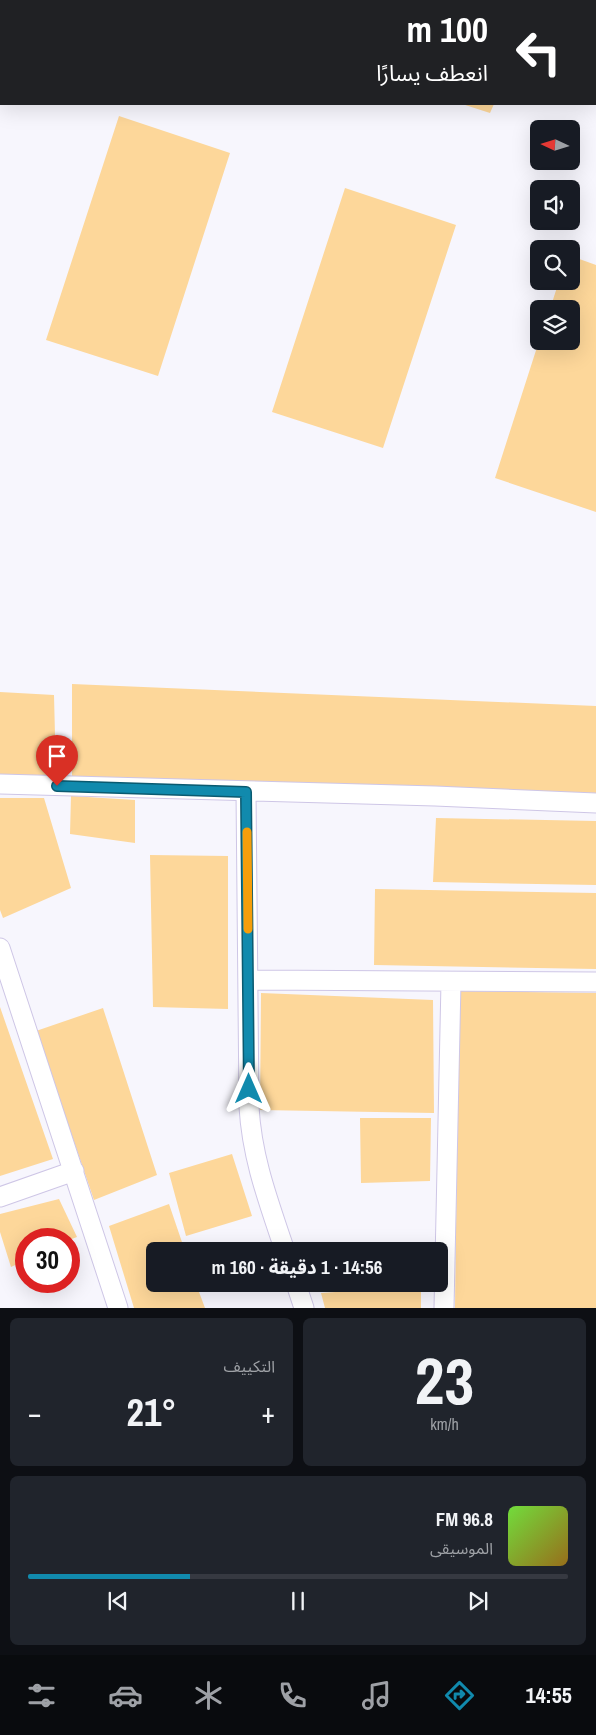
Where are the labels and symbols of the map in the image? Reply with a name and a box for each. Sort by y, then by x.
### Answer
north arrow [530,120,580,170]
pin [36,735,78,786]
position arrow [222,1062,274,1114]
speed limit sign: 30 [15,1228,80,1293]

